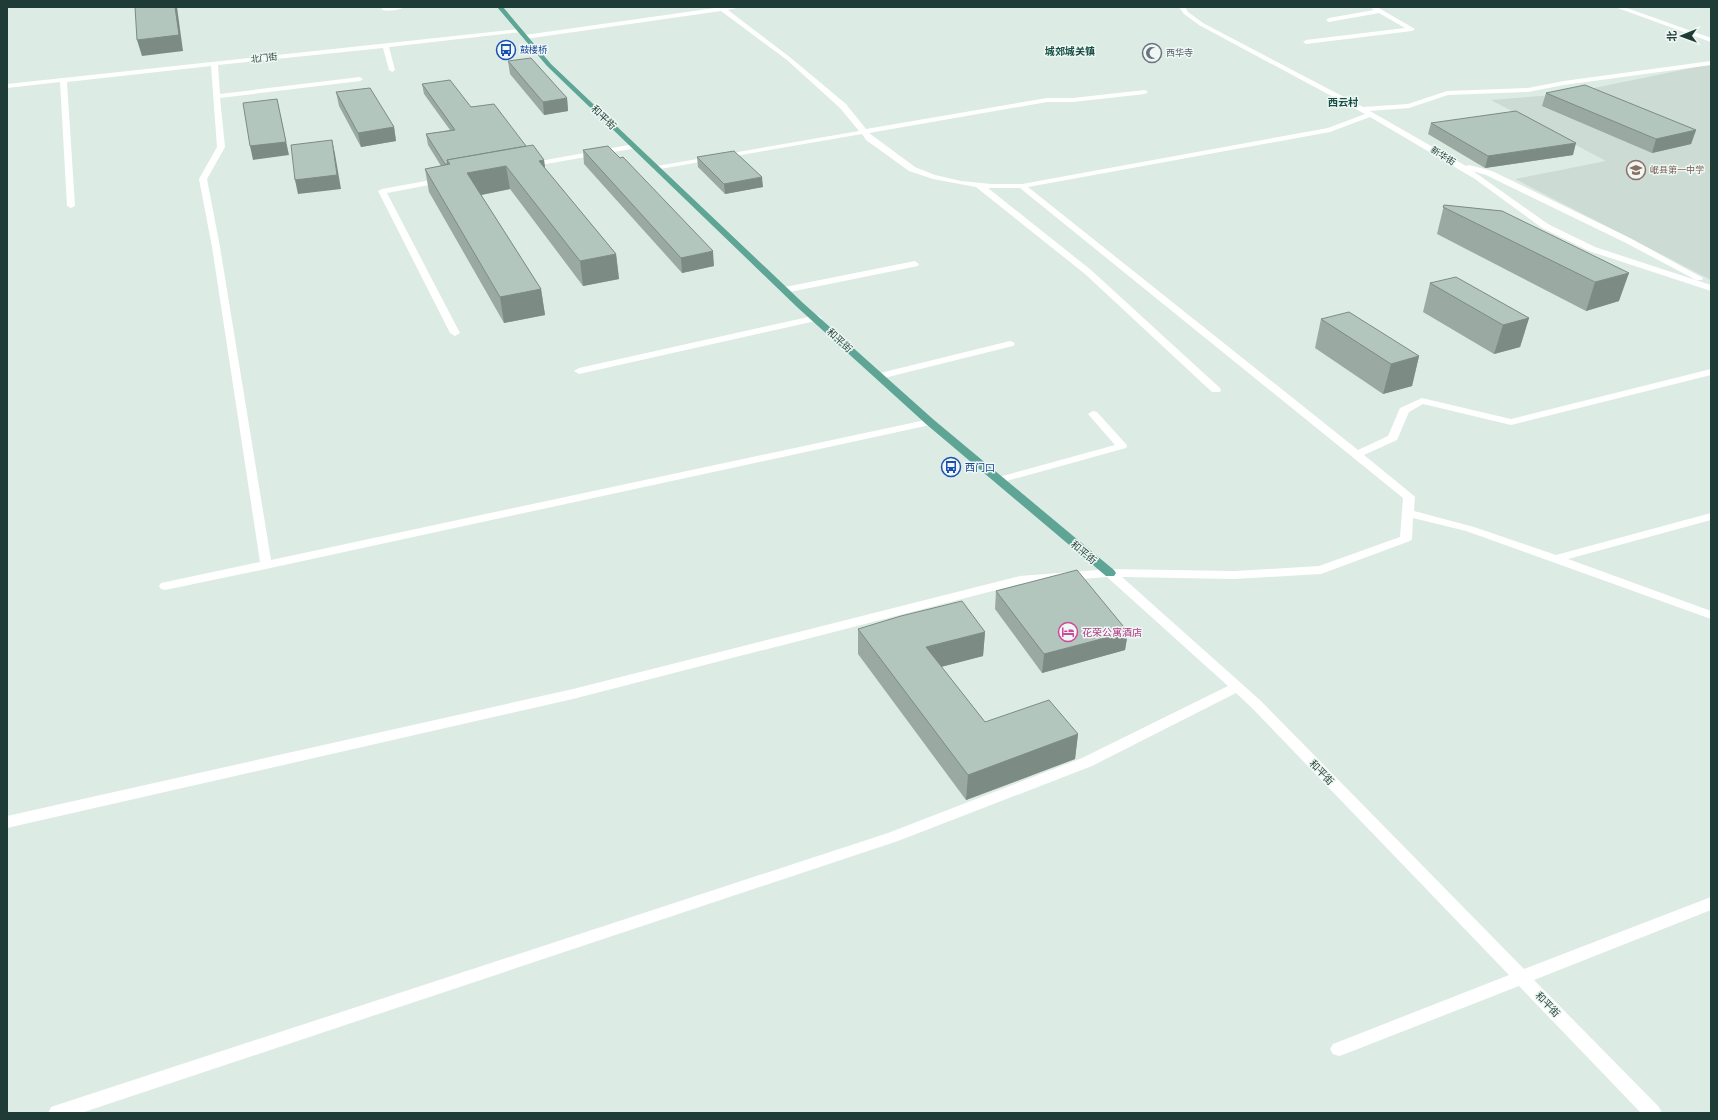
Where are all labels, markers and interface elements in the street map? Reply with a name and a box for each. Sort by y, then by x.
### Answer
north arrow [1662,16,1702,56]
text: 北 [1664,31,1680,42]
bus stop icon: 鼓楼桥 [495,39,517,61]
mosque icon: 西华寺 [1141,42,1163,64]
place label: 鼓楼桥 [520,43,548,56]
district label: 城郊城关镇 [1045,44,1095,59]
place label: 西华寺 [1166,46,1193,59]
street label: 北门街 [250,50,278,65]
district label: 西云村 [1328,95,1358,110]
street label: 和平街 [588,102,620,133]
street label: 新华街 [1428,143,1458,168]
school or university icon: 岷县第一中学 [1625,159,1647,181]
place label: 岷县第一中学 [1650,163,1704,176]
street label: 和平街 [824,325,856,356]
bus stop icon: 西门口 [940,456,962,478]
place label: 西门口 [965,460,995,475]
street label: 和平街 [1067,537,1100,568]
hotel icon: 花荣公寓酒店 [1057,621,1079,643]
place label: 花荣公寓酒店 [1082,625,1142,640]
street label: 和平街 [1306,756,1337,788]
street label: 和平街 [1532,988,1563,1020]

